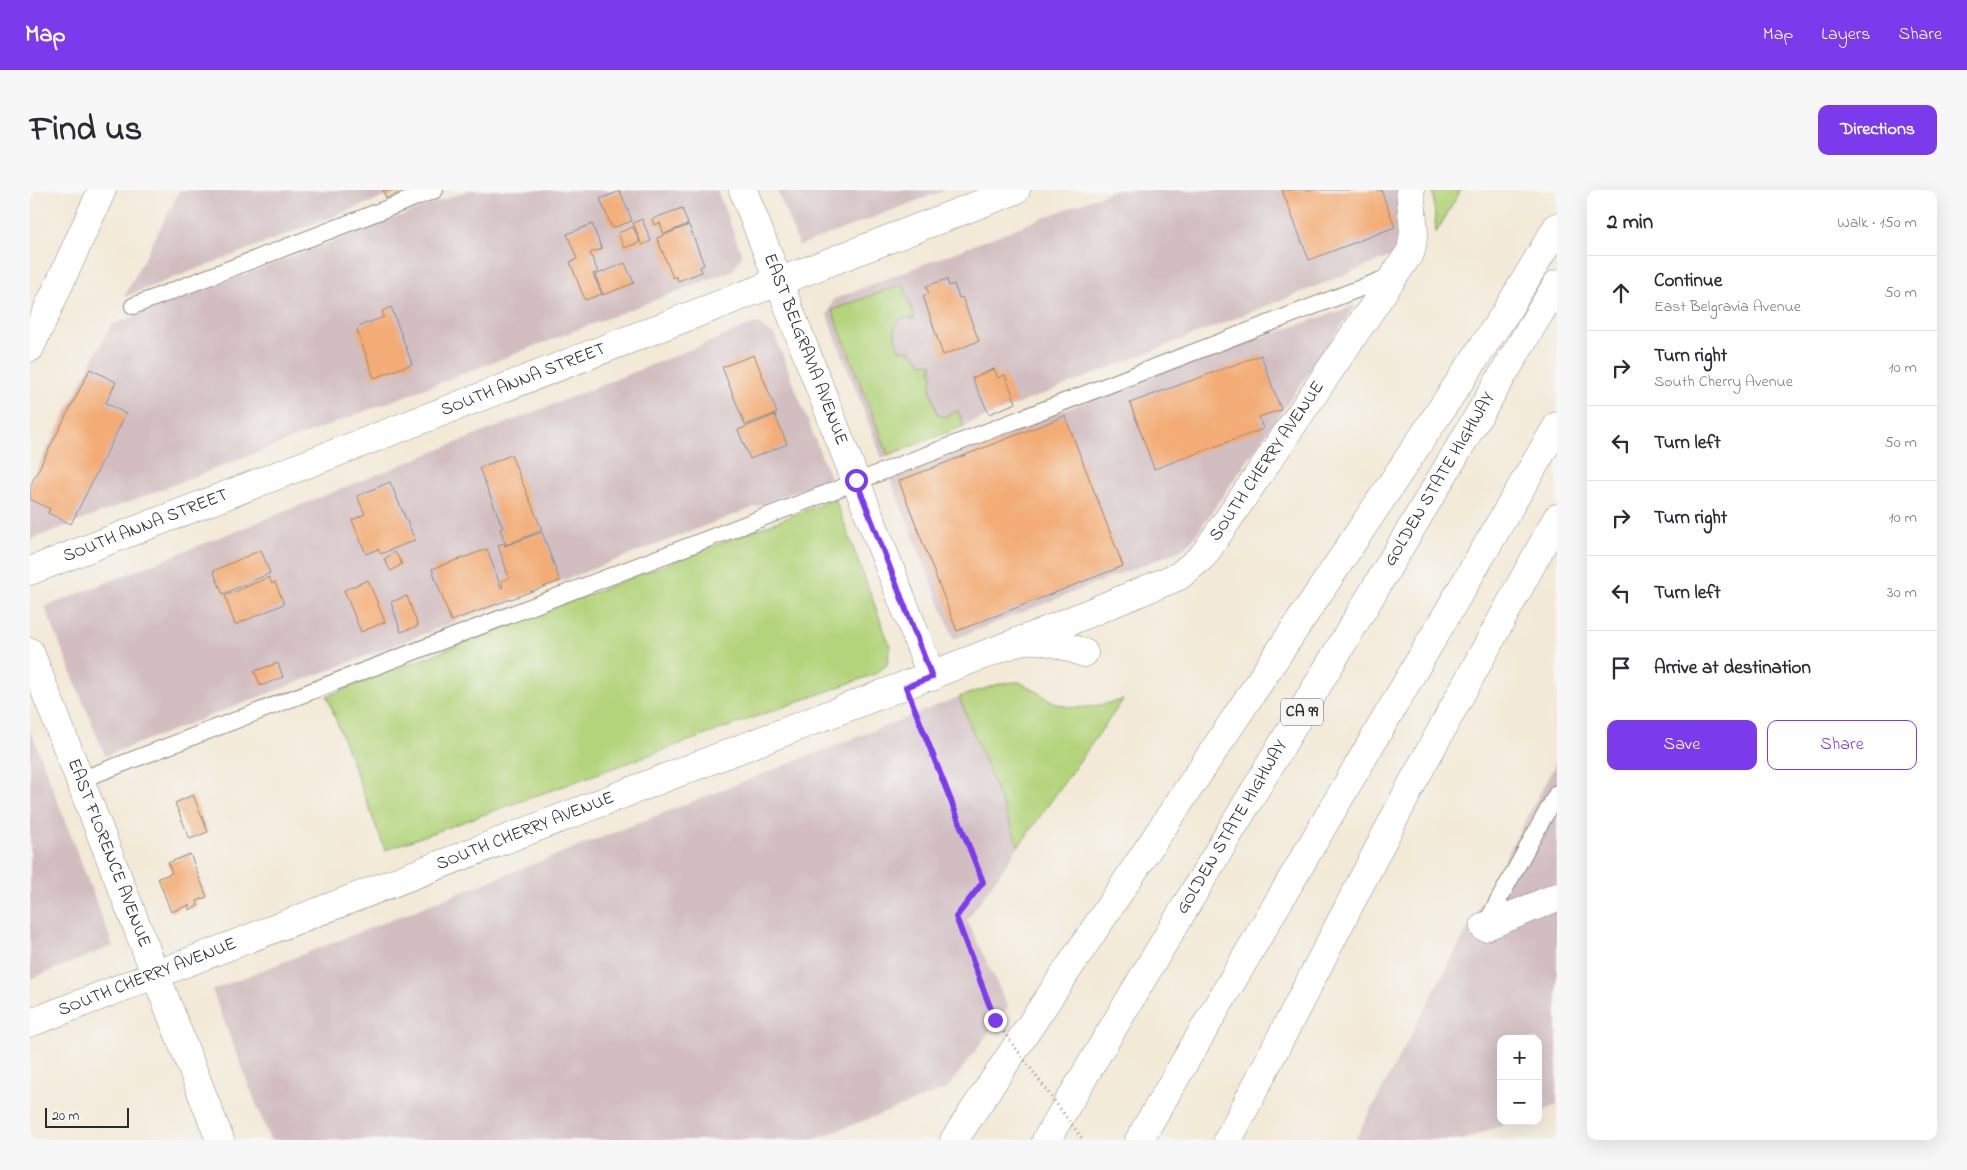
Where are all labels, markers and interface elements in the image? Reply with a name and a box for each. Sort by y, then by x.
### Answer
text: Map [25,18,66,53]
text: Map [1763,22,1793,48]
text: Layers [1821,22,1871,48]
text: Share [1899,22,1942,48]
text: Find us [30,105,142,156]
button: Directions [1818,105,1937,155]
text: 2 min [1607,208,1653,238]
text: Walk · 150 m [1837,211,1917,235]
street label: EAST BELGRAVIA AVENUE [756,250,854,449]
text: Continue [1654,268,1722,295]
icon: ahead [1607,279,1635,307]
text: 50 m [1885,281,1917,305]
text: East Belgravia Avenue [1654,295,1801,319]
street label: SOUTH ANNA STREET [437,337,610,424]
text: Turn right [1654,343,1727,370]
icon: right [1607,354,1635,382]
text: 10 m [1889,356,1917,380]
text: South Cherry Avenue [1654,370,1793,394]
street label: SOUTH CHERRY AVENUE [1203,376,1331,547]
street label: GOLDEN STATE HIGHWAY [1378,387,1503,572]
icon: left [1607,429,1635,457]
text: Turn left [1654,430,1721,457]
text: 50 m [1885,431,1917,455]
route start [845,469,868,492]
street label: SOUTH ANNA STREET [59,483,232,570]
icon: right [1607,504,1635,532]
text: Turn right [1654,505,1727,532]
text: 10 m [1889,506,1917,530]
icon: left [1607,579,1635,607]
text: Turn left [1654,580,1721,607]
text: 30 m [1887,581,1917,605]
icon: arrive [1607,654,1635,682]
text: Arrive at destination [1654,655,1811,682]
road number: CA 99 [1281,698,1323,726]
button: Save [1607,720,1757,770]
button: Share [1767,720,1917,770]
street label: GOLDEN STATE HIGHWAY [1171,735,1295,919]
street label: EAST FLORENCE AVENUE [60,755,157,952]
street label: SOUTH CHERRY AVENUE [433,786,618,878]
street label: SOUTH CHERRY AVENUE [55,931,240,1024]
route end [984,1009,1007,1032]
map controls [1497,1035,1542,1125]
button: + [1497,1035,1542,1080]
button: − [1497,1080,1542,1125]
scale bar [45,1105,129,1128]
text: 20 m [52,1106,79,1127]

